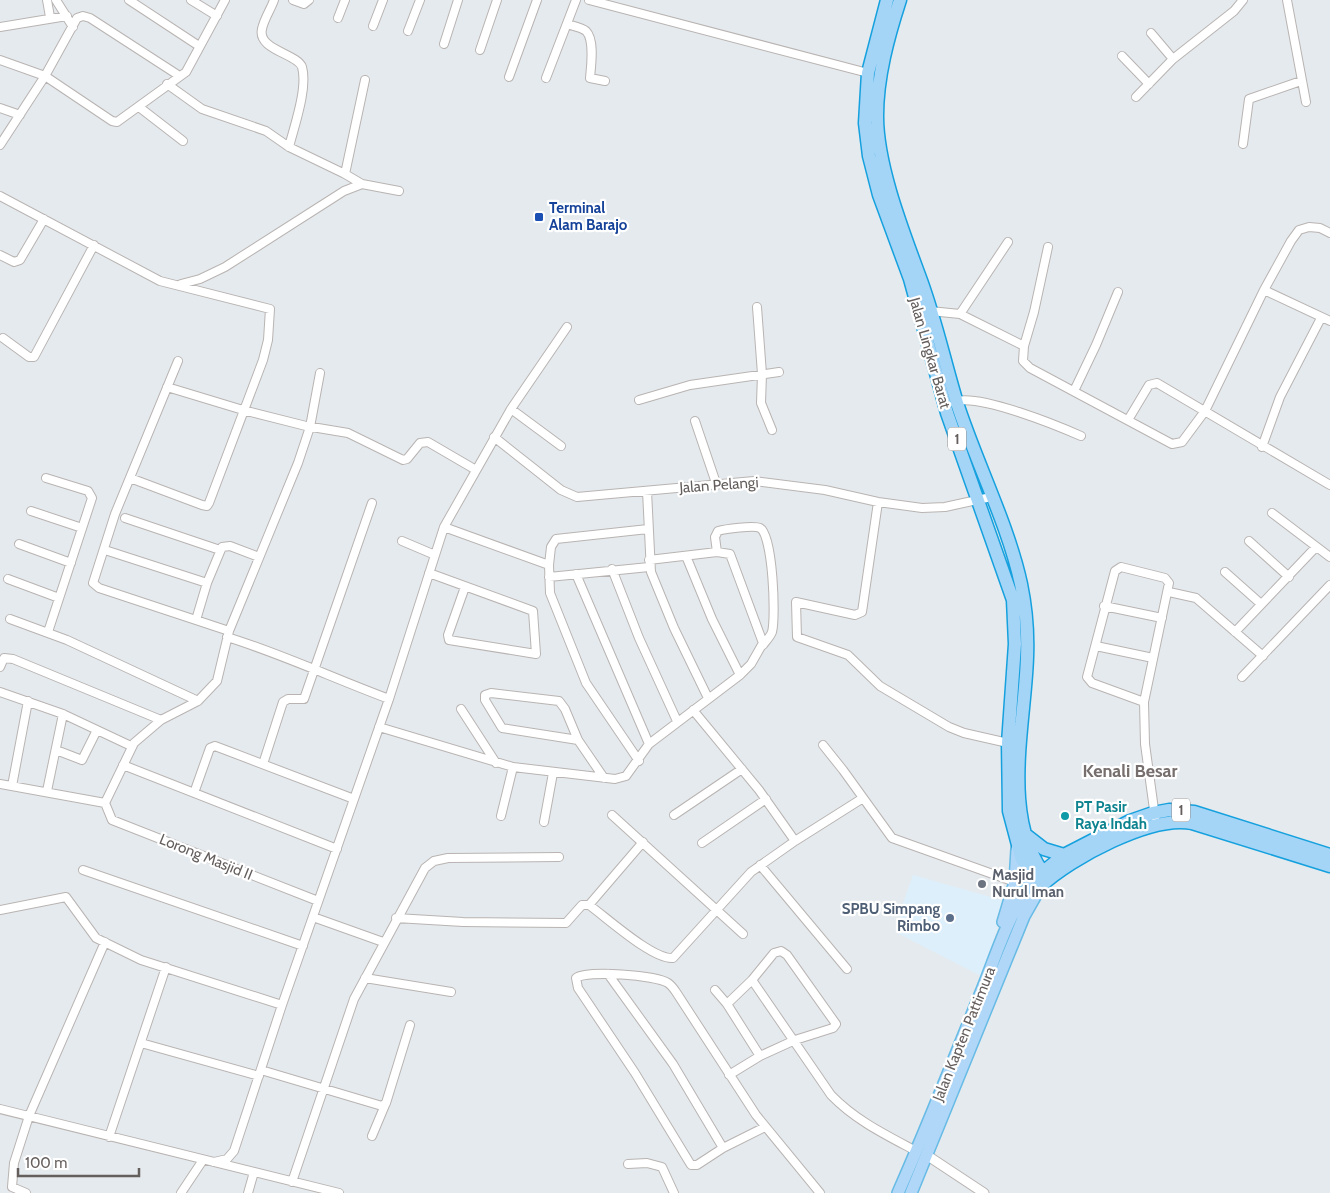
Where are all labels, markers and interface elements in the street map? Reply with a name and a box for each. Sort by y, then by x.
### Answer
place label: Terminal Alam Barajo [549,199,628,234]
marker: Terminal Alam Barajo [533,211,545,223]
street label: Jalan Lingkar Barat [905,294,954,411]
road number: 1 [948,428,966,450]
street label: Jalan Pelangi [678,473,759,497]
district label: Kenali Besar [1083,760,1178,782]
place label: PT Pasir Raya Indah [1075,798,1147,833]
road number: 1 [1172,798,1190,822]
marker: PT Pasir Raya Indah [1059,810,1071,822]
street label: Lorong Masjid II [157,830,255,884]
place label: Masjid Nurul Iman [992,866,1064,901]
marker: Masjid Nurul Iman [976,878,988,890]
place label: SPBU Simpang Rimbo [842,900,940,935]
marker: SPBU Simpang Rimbo [944,912,956,924]
street label: Jalan Kapten Pattimura [928,963,999,1105]
scale bar [18,1146,139,1178]
text: 100 m [25,1154,67,1172]

